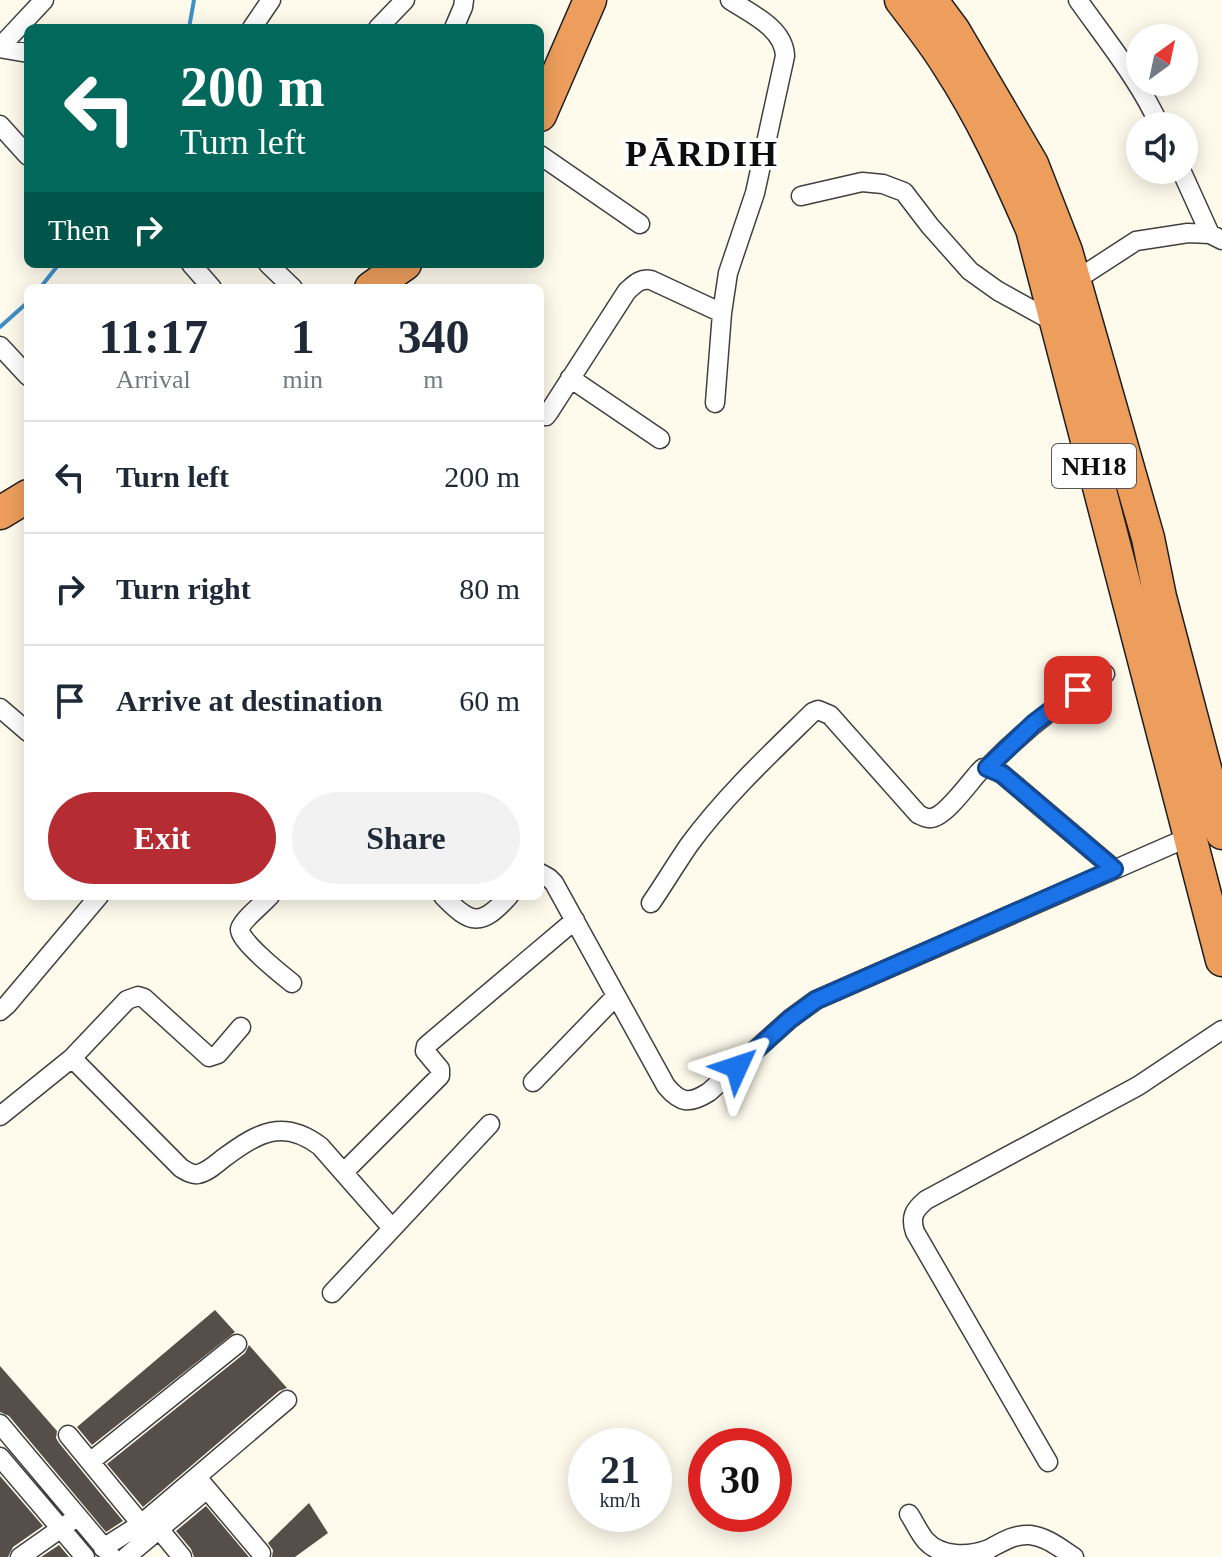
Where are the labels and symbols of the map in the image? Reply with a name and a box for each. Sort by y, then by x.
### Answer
north arrow [1126,24,1198,96]
district label: PĀRDIH [625,134,779,174]
road number: NH18 [1052,444,1136,488]
pin [1044,656,1112,724]
position arrow [695,1025,779,1109]
speed limit sign: 30 [688,1428,792,1532]

